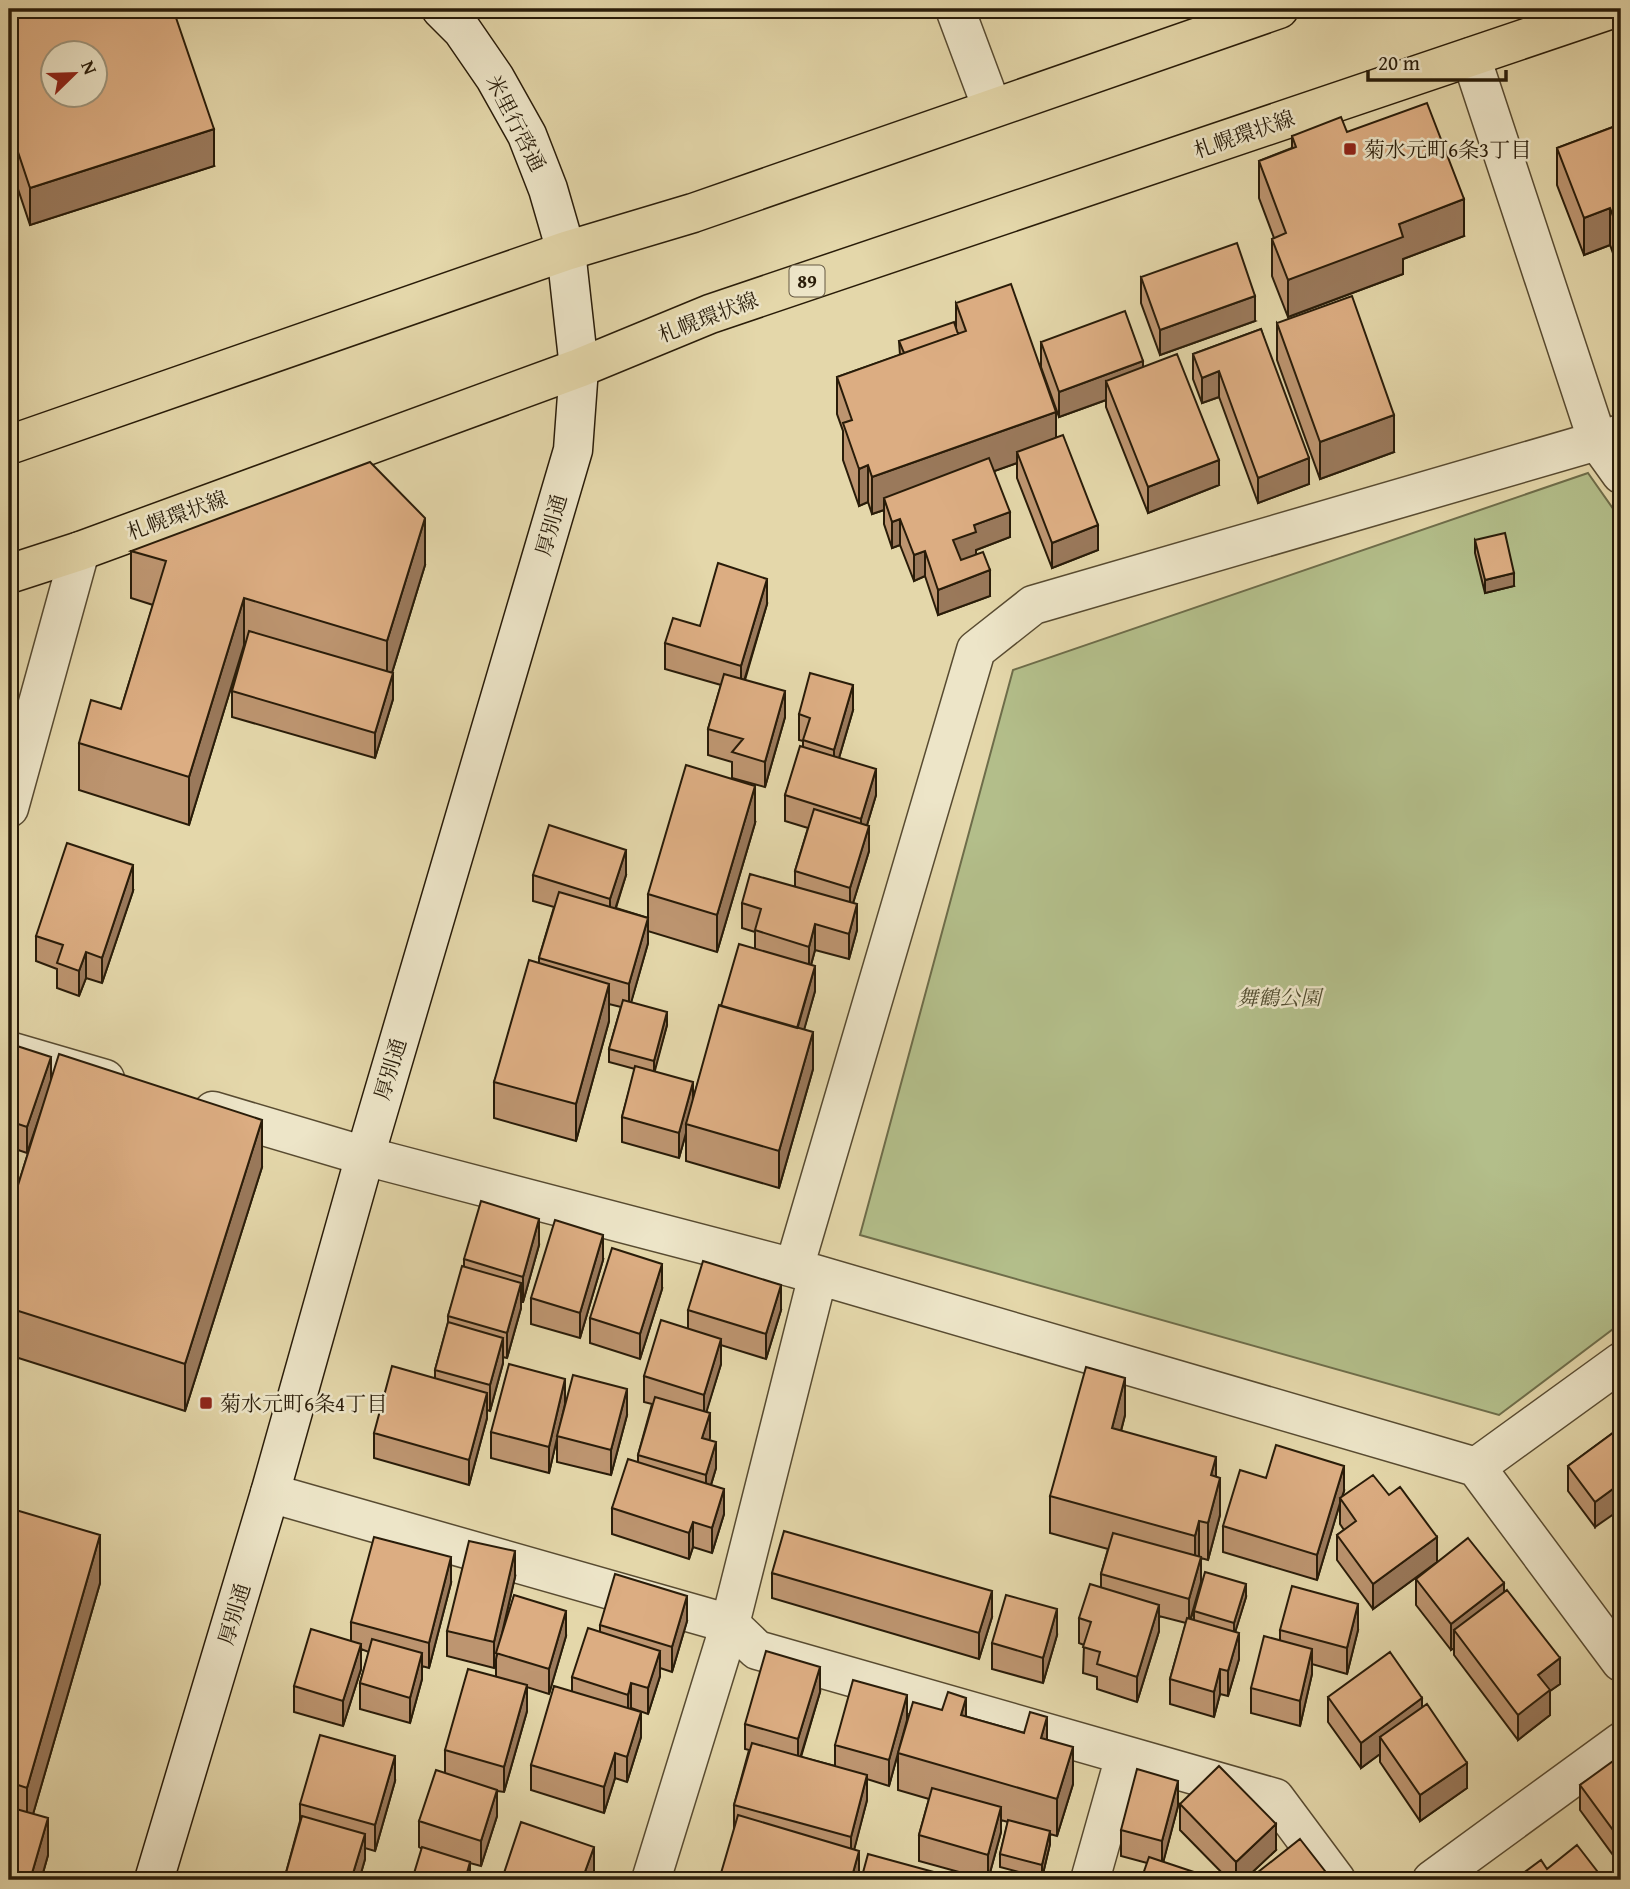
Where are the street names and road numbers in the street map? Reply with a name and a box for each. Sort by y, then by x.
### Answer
street label: 米里行啓通 [478,69,554,177]
street label: 札幌環状線 [1189,102,1299,166]
road number: 89 [790,266,824,296]
street label: 札幌環状線 [653,284,763,350]
street label: 札幌環状線 [122,482,232,548]
street label: 厚別通 [527,490,575,560]
street label: 厚別通 [366,1034,414,1104]
street label: 厚別通 [210,1579,258,1649]

